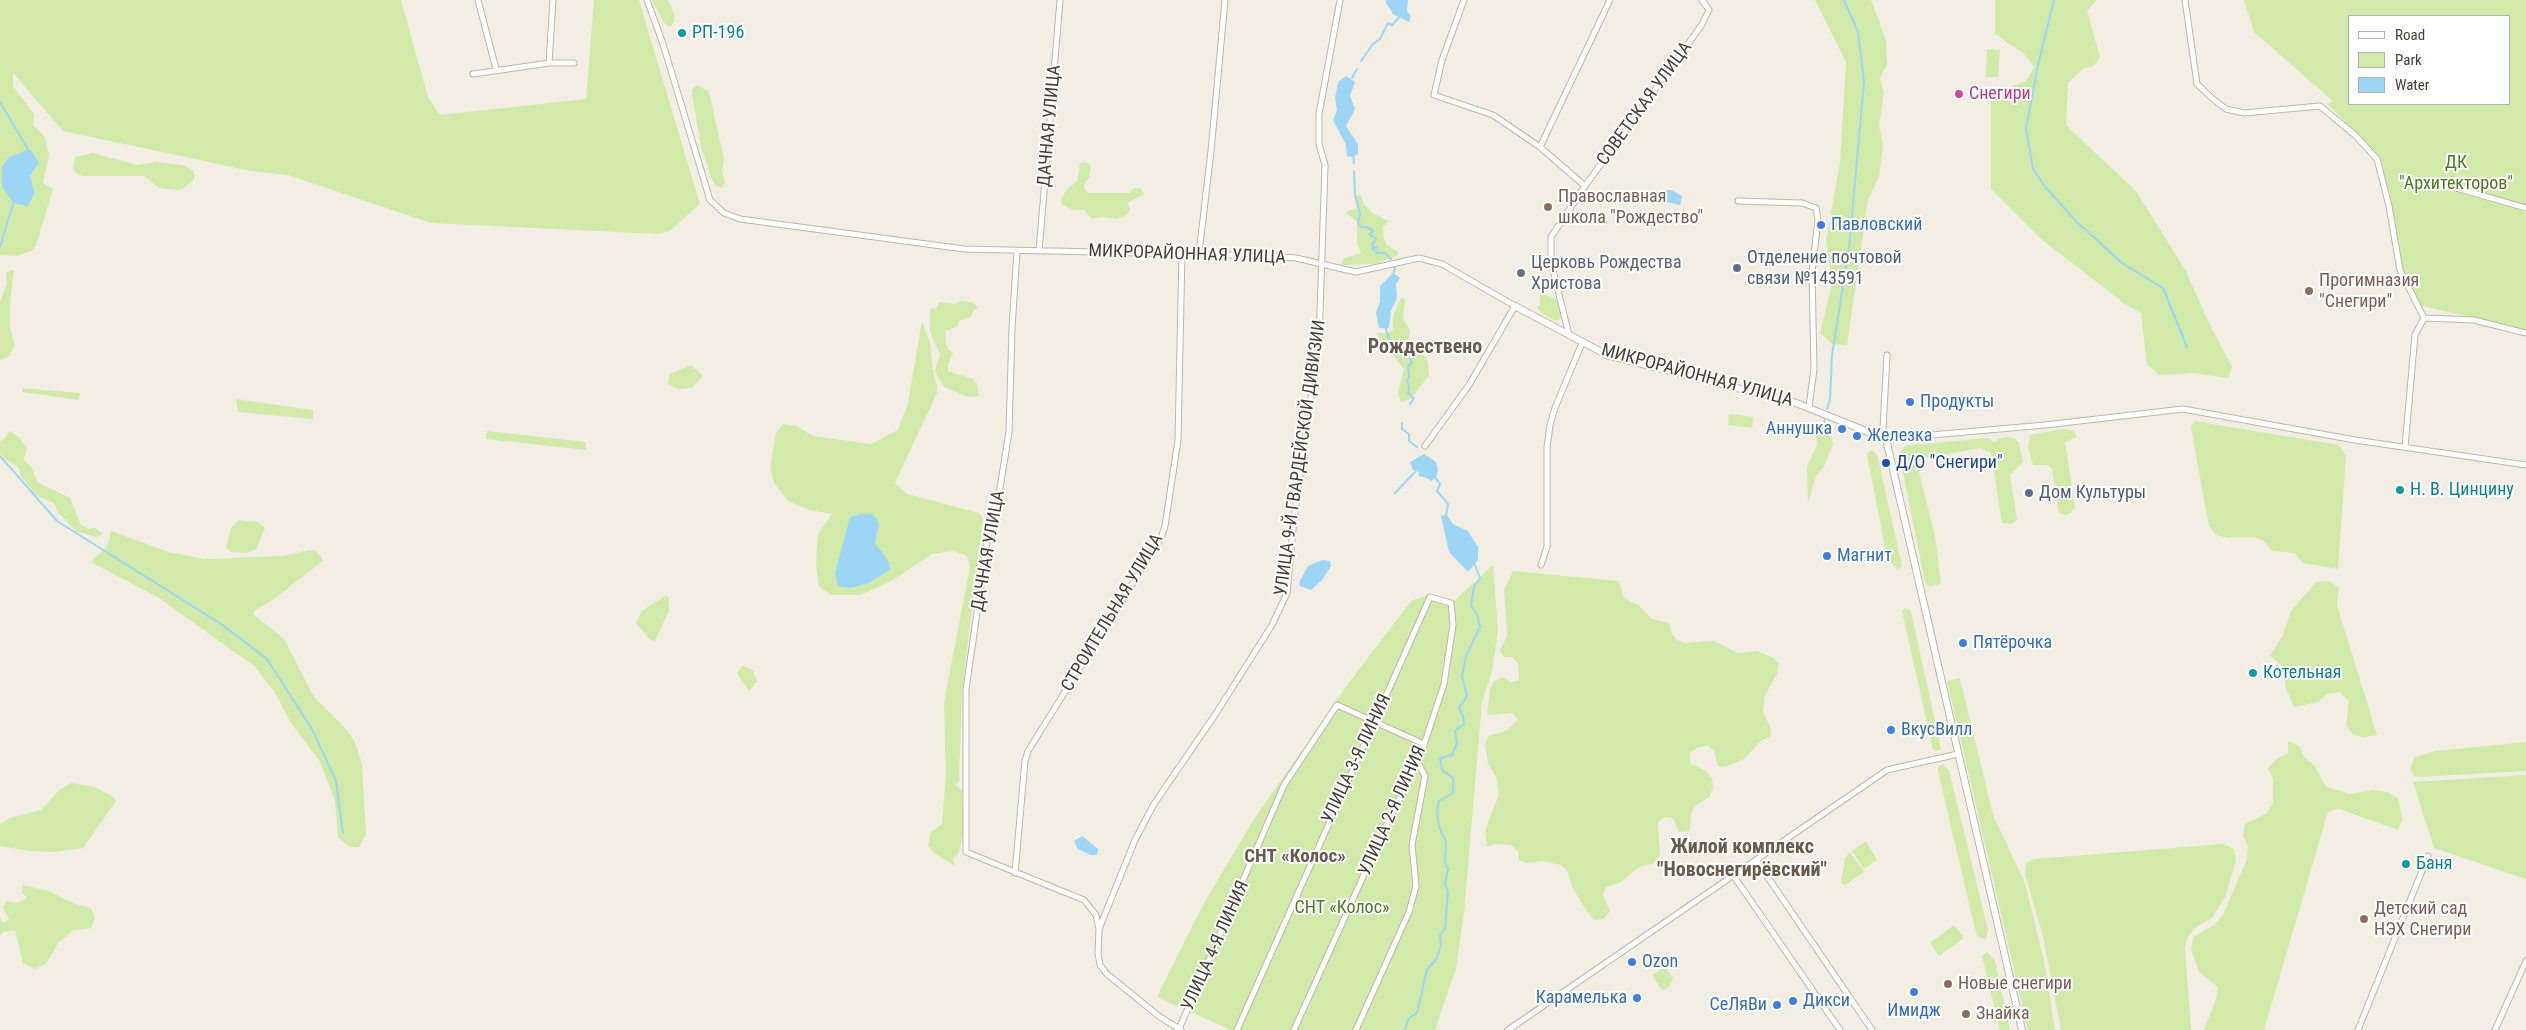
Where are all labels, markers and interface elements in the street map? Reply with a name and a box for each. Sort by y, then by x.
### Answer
legend [2348,15,2511,105]
place label: РП-196 [692,22,744,44]
text: Road [2395,26,2425,44]
marker: РП-196 [676,27,688,39]
street label: СОВЕТСКАЯ УЛИЦА [1593,38,1697,170]
text: Park [2395,51,2422,69]
street label: ДАЧНАЯ УЛИЦА [1034,64,1066,188]
text: Water [2395,76,2429,94]
place label: Снегири [1969,83,2031,105]
marker: Снегири [1953,88,1965,100]
park label: ДК "Архитекторов" [2399,152,2513,194]
place label: Православная школа "Рождество" [1558,186,1703,228]
marker: Православная школа "Рождество" [1542,201,1554,213]
place label: Павловский [1831,214,1922,236]
marker: Павловский [1815,219,1827,231]
street label: МИКРОРАЙОННАЯ УЛИЦА [1088,241,1286,269]
place label: Отделение почтовой связи №143591 [1747,247,1902,290]
place label: Церковь Рождества Христова [1531,252,1682,294]
marker: Отделение почтовой связи №143591 [1731,262,1743,274]
marker: Церковь Рождества Христова [1515,267,1527,279]
place label: Прогимназия "Снегири" [2319,270,2419,312]
marker: Прогимназия "Снегири" [2303,285,2315,297]
street label: УЛИЦА 9-Й ГВАРДЕЙСКОЙ ДИВИЗИИ [1271,319,1331,597]
district label: Рождествено [1368,336,1482,360]
street label: МИКРОРАЙОННАЯ УЛИЦА [1599,340,1795,412]
place label: Продукты [1920,391,1994,413]
marker: Продукты [1904,396,1916,408]
place label: Аннушка [1766,418,1832,440]
marker: Аннушка [1836,423,1848,435]
place label: Железка [1867,425,1932,447]
marker: Железка [1851,430,1863,442]
place label: Д/О "Снегири" [1896,452,2003,474]
marker: Д/О "Снегири" [1880,457,1892,469]
place label: Н. В. Цинцину [2410,479,2514,501]
place label: Дом Культуры [2039,482,2146,504]
marker: Н. В. Цинцину [2394,484,2406,496]
marker: Дом Культуры [2023,487,2035,499]
street label: ДАЧНАЯ УЛИЦА [968,489,1010,613]
street label: СТРОИТЕЛЬНАЯ УЛИЦА [1057,530,1169,696]
place label: Магнит [1837,545,1892,567]
marker: Магнит [1821,550,1833,562]
place label: Пятёрочка [1973,632,2052,654]
marker: Пятёрочка [1957,637,1969,649]
place label: Котельная [2263,662,2341,684]
marker: Котельная [2247,667,2259,679]
street label: УЛИЦА 3-Я ЛИНИЯ [1318,691,1396,827]
place label: ВкусВилл [1901,719,1973,741]
marker: ВкусВилл [1885,724,1897,736]
street label: УЛИЦА 2-Я ЛИНИЯ [1355,743,1431,879]
district label: Жилой комплекс "Новоснегирёвский" [1657,836,1827,883]
district label: СНТ «Колос» [1244,846,1346,868]
place label: Баня [2416,853,2452,875]
marker: Баня [2400,858,2412,870]
street label: УЛИЦА 4-Я ЛИНИЯ [1178,878,1254,1014]
park label: СНТ «Колос» [1295,897,1389,919]
place label: Детский сад НЭХ Снегири [2374,898,2471,941]
marker: Детский сад НЭХ Снегири [2358,913,2370,925]
place label: Ozon [1642,951,1678,973]
marker: Ozon [1626,956,1638,968]
place label: Новые снегири [1958,973,2072,995]
marker: Новые снегири [1942,978,1954,990]
marker: Имидж [1908,986,1920,998]
place label: Карамелька [1536,987,1627,1009]
place label: Дикси [1803,990,1850,1012]
marker: Карамелька [1631,992,1643,1004]
place label: СеЛяВи [1710,994,1767,1016]
marker: Дикси [1787,995,1799,1007]
marker: СеЛяВи [1771,999,1783,1011]
place label: Имидж [1887,1000,1941,1022]
place label: Знайка [1976,1003,2030,1025]
marker: Знайка [1960,1008,1972,1020]

